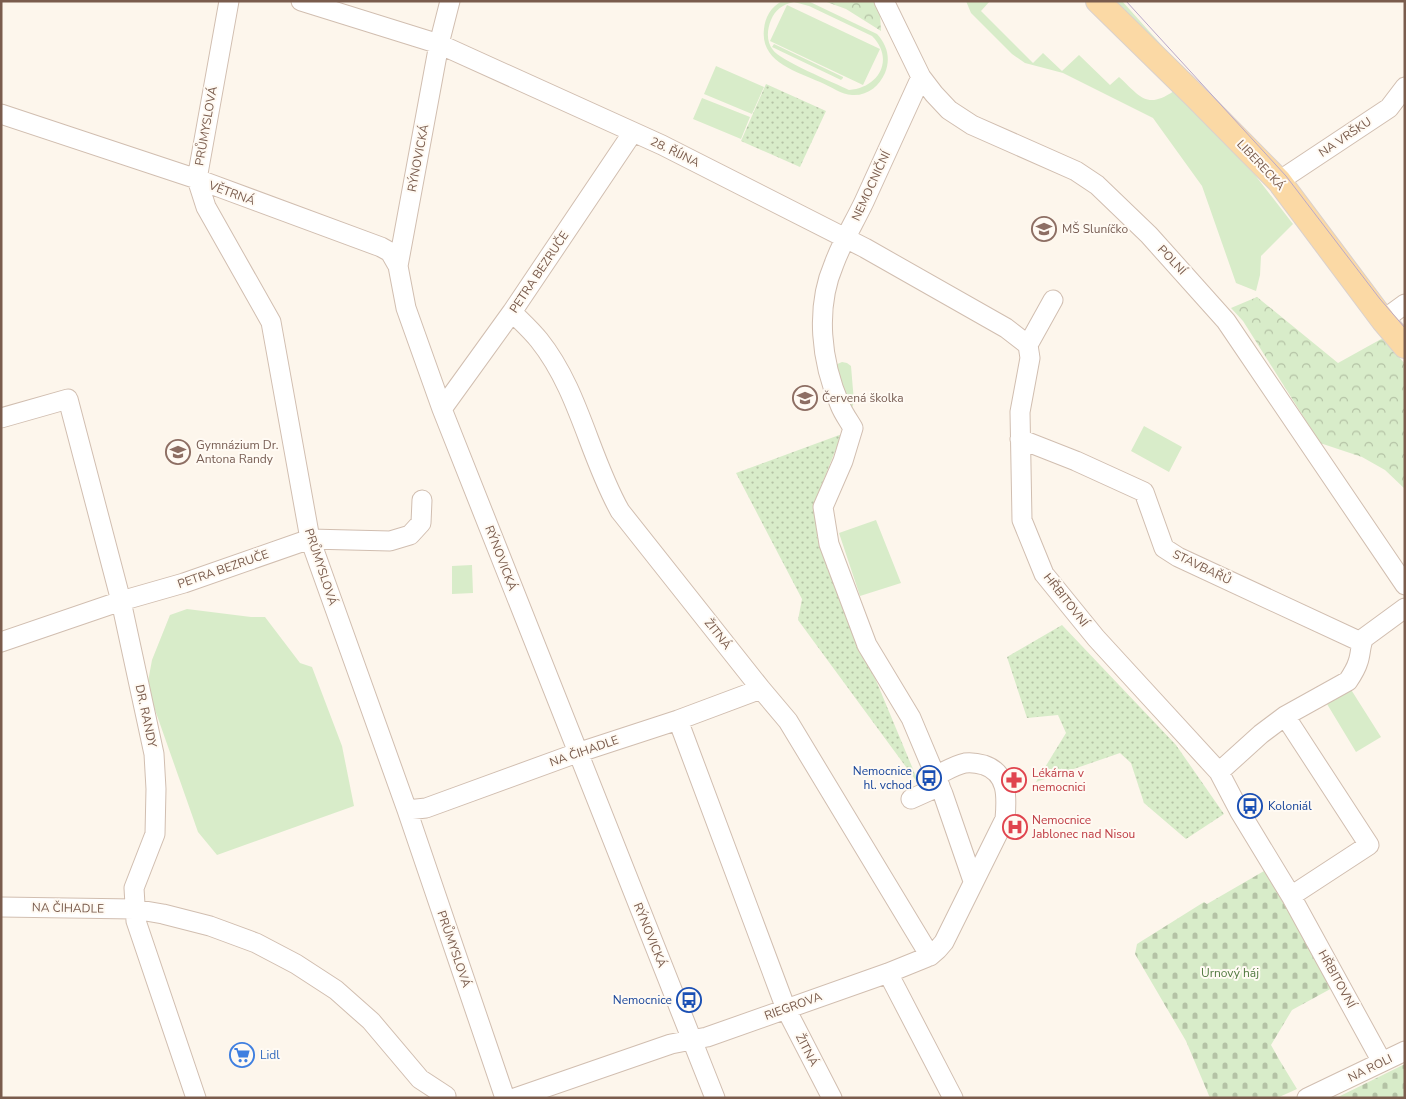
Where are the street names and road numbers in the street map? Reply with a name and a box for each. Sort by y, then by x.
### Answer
street label: PRŮMYSLOVÁ [191,85,221,167]
street label: NA VRŠKU [1315,113,1375,161]
street label: RÝNOVICKÁ [404,123,432,193]
street label: 28. ŘÍJNA [648,133,702,171]
street label: LIBERECKÁ [1233,136,1289,194]
street label: NEMOCNIČNÍ [848,148,895,224]
street label: VĚTRNÁ [206,177,258,209]
street label: PETRA BEZRUČE [506,228,572,316]
street label: POLNÍ [1154,242,1190,279]
street label: RÝNOVICKÁ [481,523,521,593]
street label: PRŮMYSLOVÁ [301,526,341,608]
street label: PETRA BEZRUČE [175,546,271,592]
street label: STAVBAŘŮ [1170,546,1234,588]
street label: HŘBITOVNÍ [1040,570,1093,631]
street label: ŽITNÁ [701,615,735,653]
street label: DR. RANDY [132,683,161,750]
street label: NA ČIHADLE [547,732,621,770]
street label: NA ČIHADLE [32,899,104,917]
street label: RÝNOVICKÁ [630,900,670,970]
street label: PRŮMYSLOVÁ [433,908,475,990]
street label: HŘBITOVNÍ [1314,947,1360,1012]
street label: RIEGROVA [762,988,824,1024]
street label: ŽITNÁ [792,1031,822,1069]
street label: NA ROLI [1345,1050,1395,1086]

